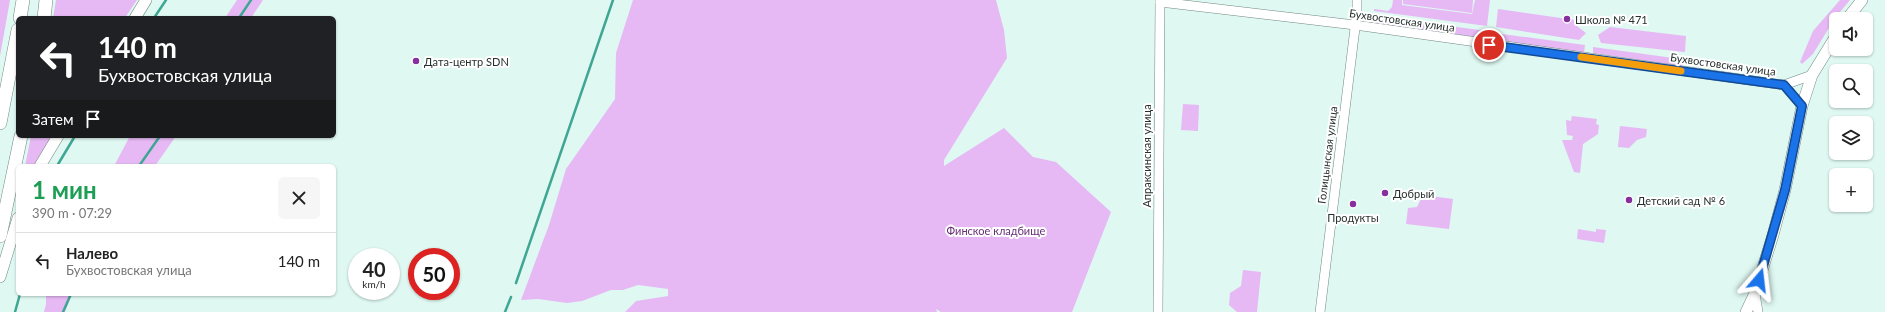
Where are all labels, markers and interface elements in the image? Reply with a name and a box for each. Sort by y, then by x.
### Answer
street label: Бухвостовская улица [1348,6,1456,34]
map controls [1829,12,1873,212]
button: sound [1829,12,1873,56]
place label: Школа № 471 [1575,13,1648,26]
marker: Школа № 471 [1562,14,1572,24]
pin [1472,28,1506,62]
text: 140 m [98,30,177,64]
icon: left [32,32,84,84]
icon: arrive [1478,34,1500,56]
street label: Бухвостовская улица [1669,50,1777,78]
place label: Дата-центр SDN [424,55,509,68]
marker: Дата-центр SDN [411,56,421,66]
text: Бухвостовская улица [98,64,272,86]
button: search [1829,64,1873,108]
street label: Апраксинская улица [1140,104,1153,208]
street label: Голицынская улица [1315,105,1339,205]
icon: arrive [82,108,104,130]
text: Затем [32,110,74,128]
button: layers [1829,116,1873,160]
button: + [1829,168,1873,212]
text: 1 мин [32,175,97,204]
button: close [278,177,320,219]
place label: Добрый [1393,187,1434,200]
marker: Добрый [1380,188,1390,198]
place label: Детский сад № 6 [1637,194,1725,207]
marker: Детский сад № 6 [1624,195,1634,205]
marker: Продукты [1348,199,1358,209]
text: 390 m · 07:29 [32,205,112,221]
place label: Продукты [1327,211,1379,224]
park label: Финское кладбище [947,224,1046,237]
text: Налево [66,244,118,262]
speed limit sign: 50 [408,248,460,300]
icon: left [32,250,54,272]
text: 140 m [278,252,320,270]
text: 40 [362,257,386,281]
position arrow [1738,259,1780,301]
text: Бухвостовская улица [66,262,192,278]
text: km/h [362,278,386,290]

